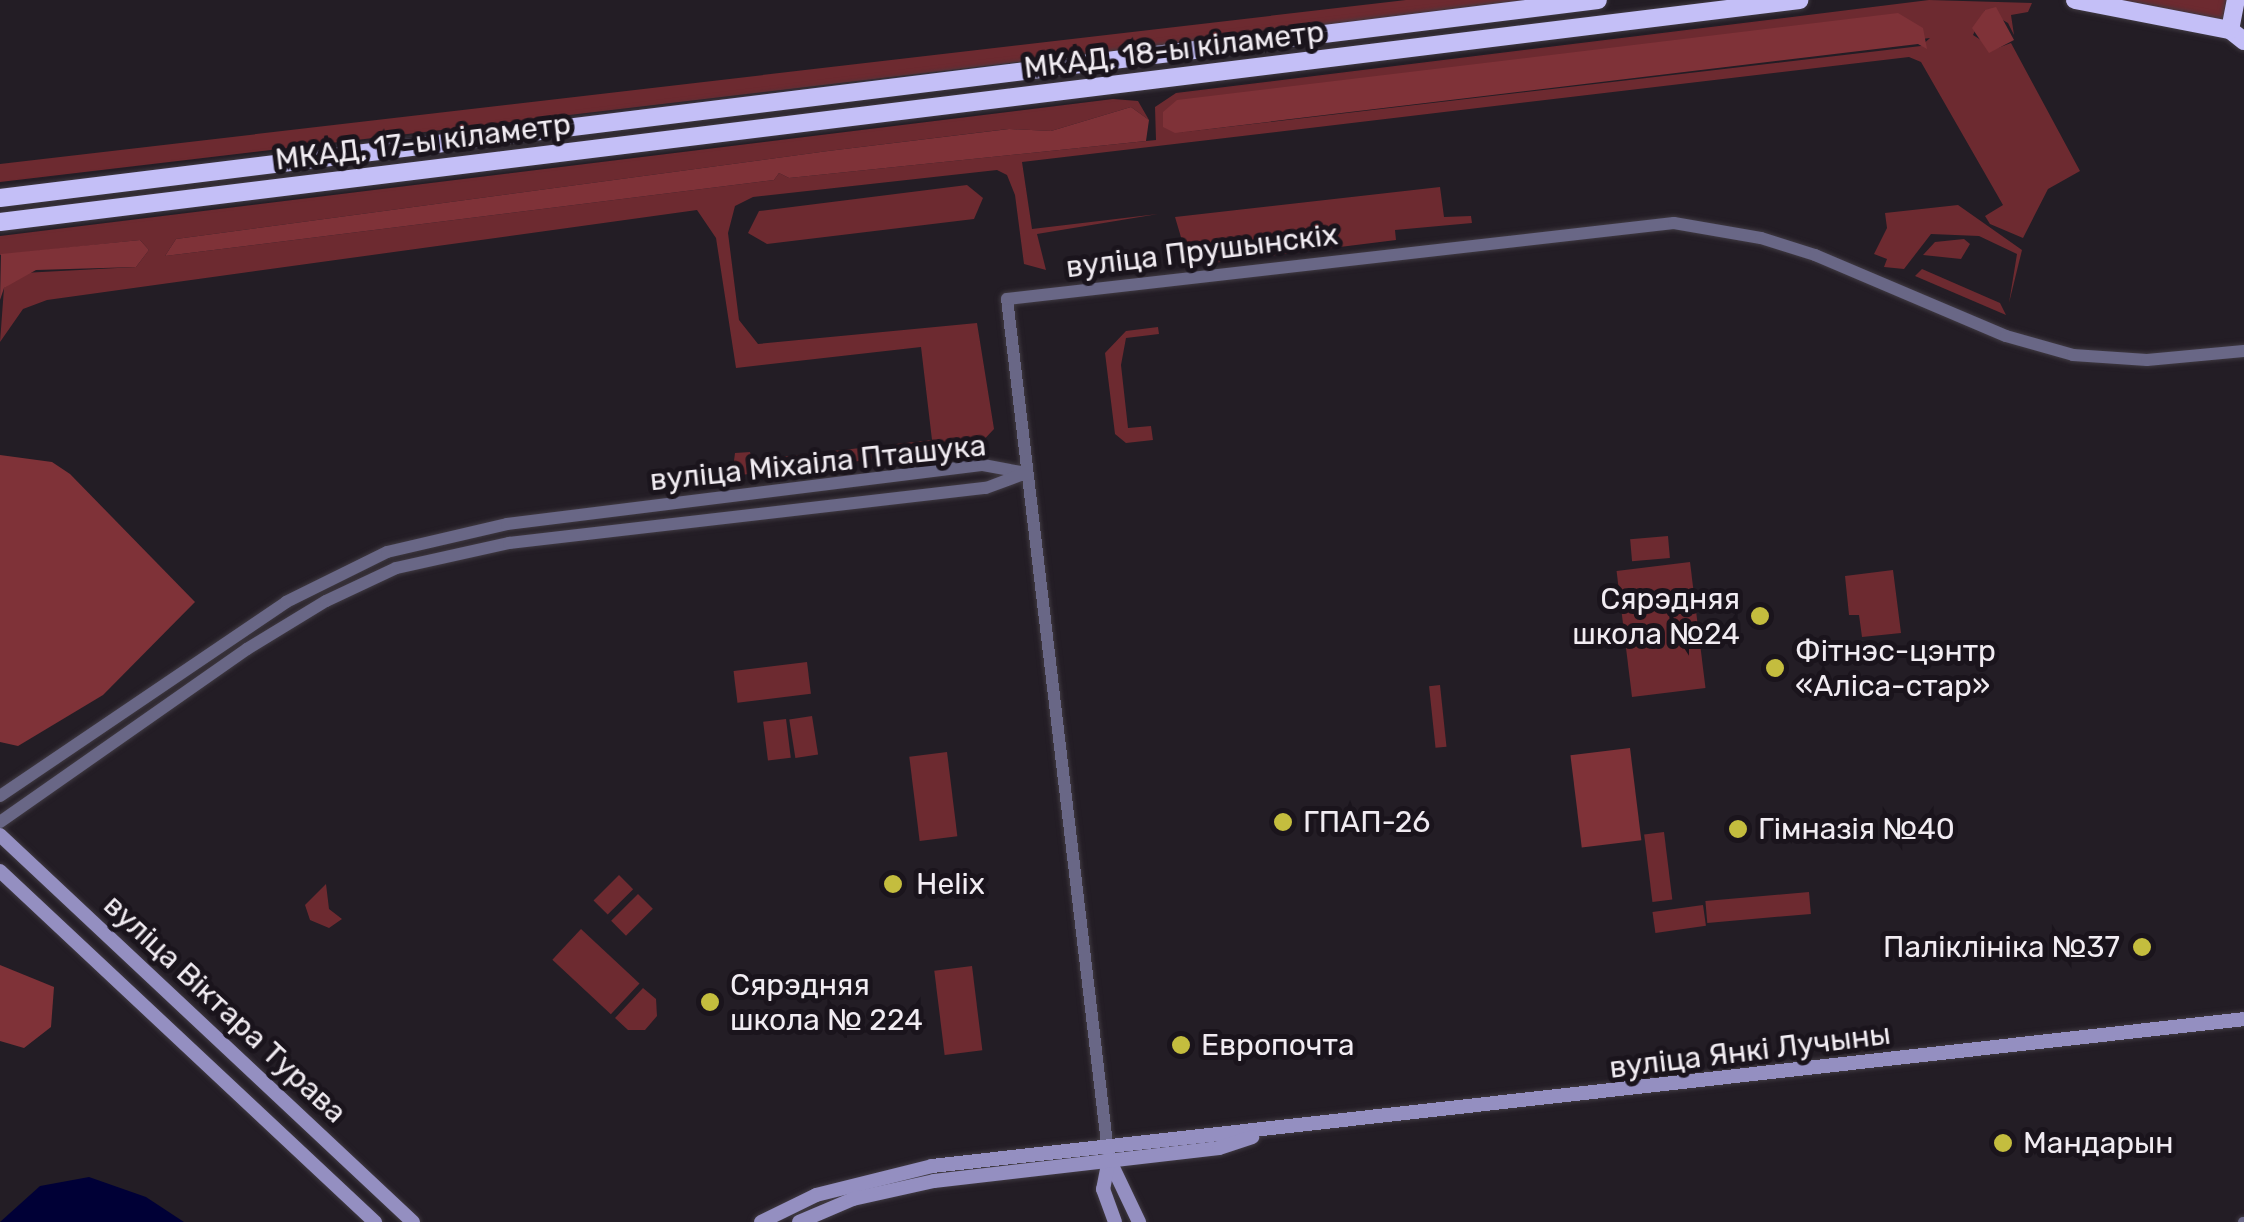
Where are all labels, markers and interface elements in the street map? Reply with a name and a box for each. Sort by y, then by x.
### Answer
street label: МКАД, 18-ы кіламетр [1022,14,1326,86]
street label: МКАД, 17-ы кіламетр [273,106,573,178]
street label: вуліца Прушынскіх [1064,216,1340,286]
street label: вуліца Міхаіла Пташука [648,427,988,499]
place label: Сярэдняя школа №24 [1572,581,1740,652]
marker: Сярэдняя школа №24 [1749,605,1771,627]
place label: Фітнэс-цэнтр «Аліса-стар» [1795,633,1996,704]
marker: Фітнэс-цэнтр «Аліса-стар» [1764,657,1786,679]
place label: ГПАП-26 [1303,804,1430,840]
marker: ГПАП-26 [1272,811,1294,833]
place label: Гімназія №40 [1758,811,1955,847]
marker: Гімназія №40 [1727,818,1749,840]
place label: Helix [916,866,985,902]
marker: Helix [880,871,906,897]
street label: вуліца Віктара Турава [96,887,354,1131]
place label: Паліклініка №37 [1883,929,2120,965]
marker: Паліклініка №37 [2129,934,2155,960]
place label: Сярэдняя школа № 224 [730,967,923,1038]
marker: Сярэдняя школа № 224 [699,991,721,1013]
street label: вуліца Янкі Лучыны [1607,1016,1893,1086]
place label: Европочта [1201,1027,1355,1063]
marker: Европочта [1170,1034,1192,1056]
place label: Мандарын [2023,1125,2174,1161]
marker: Мандарын [1992,1132,2014,1154]

